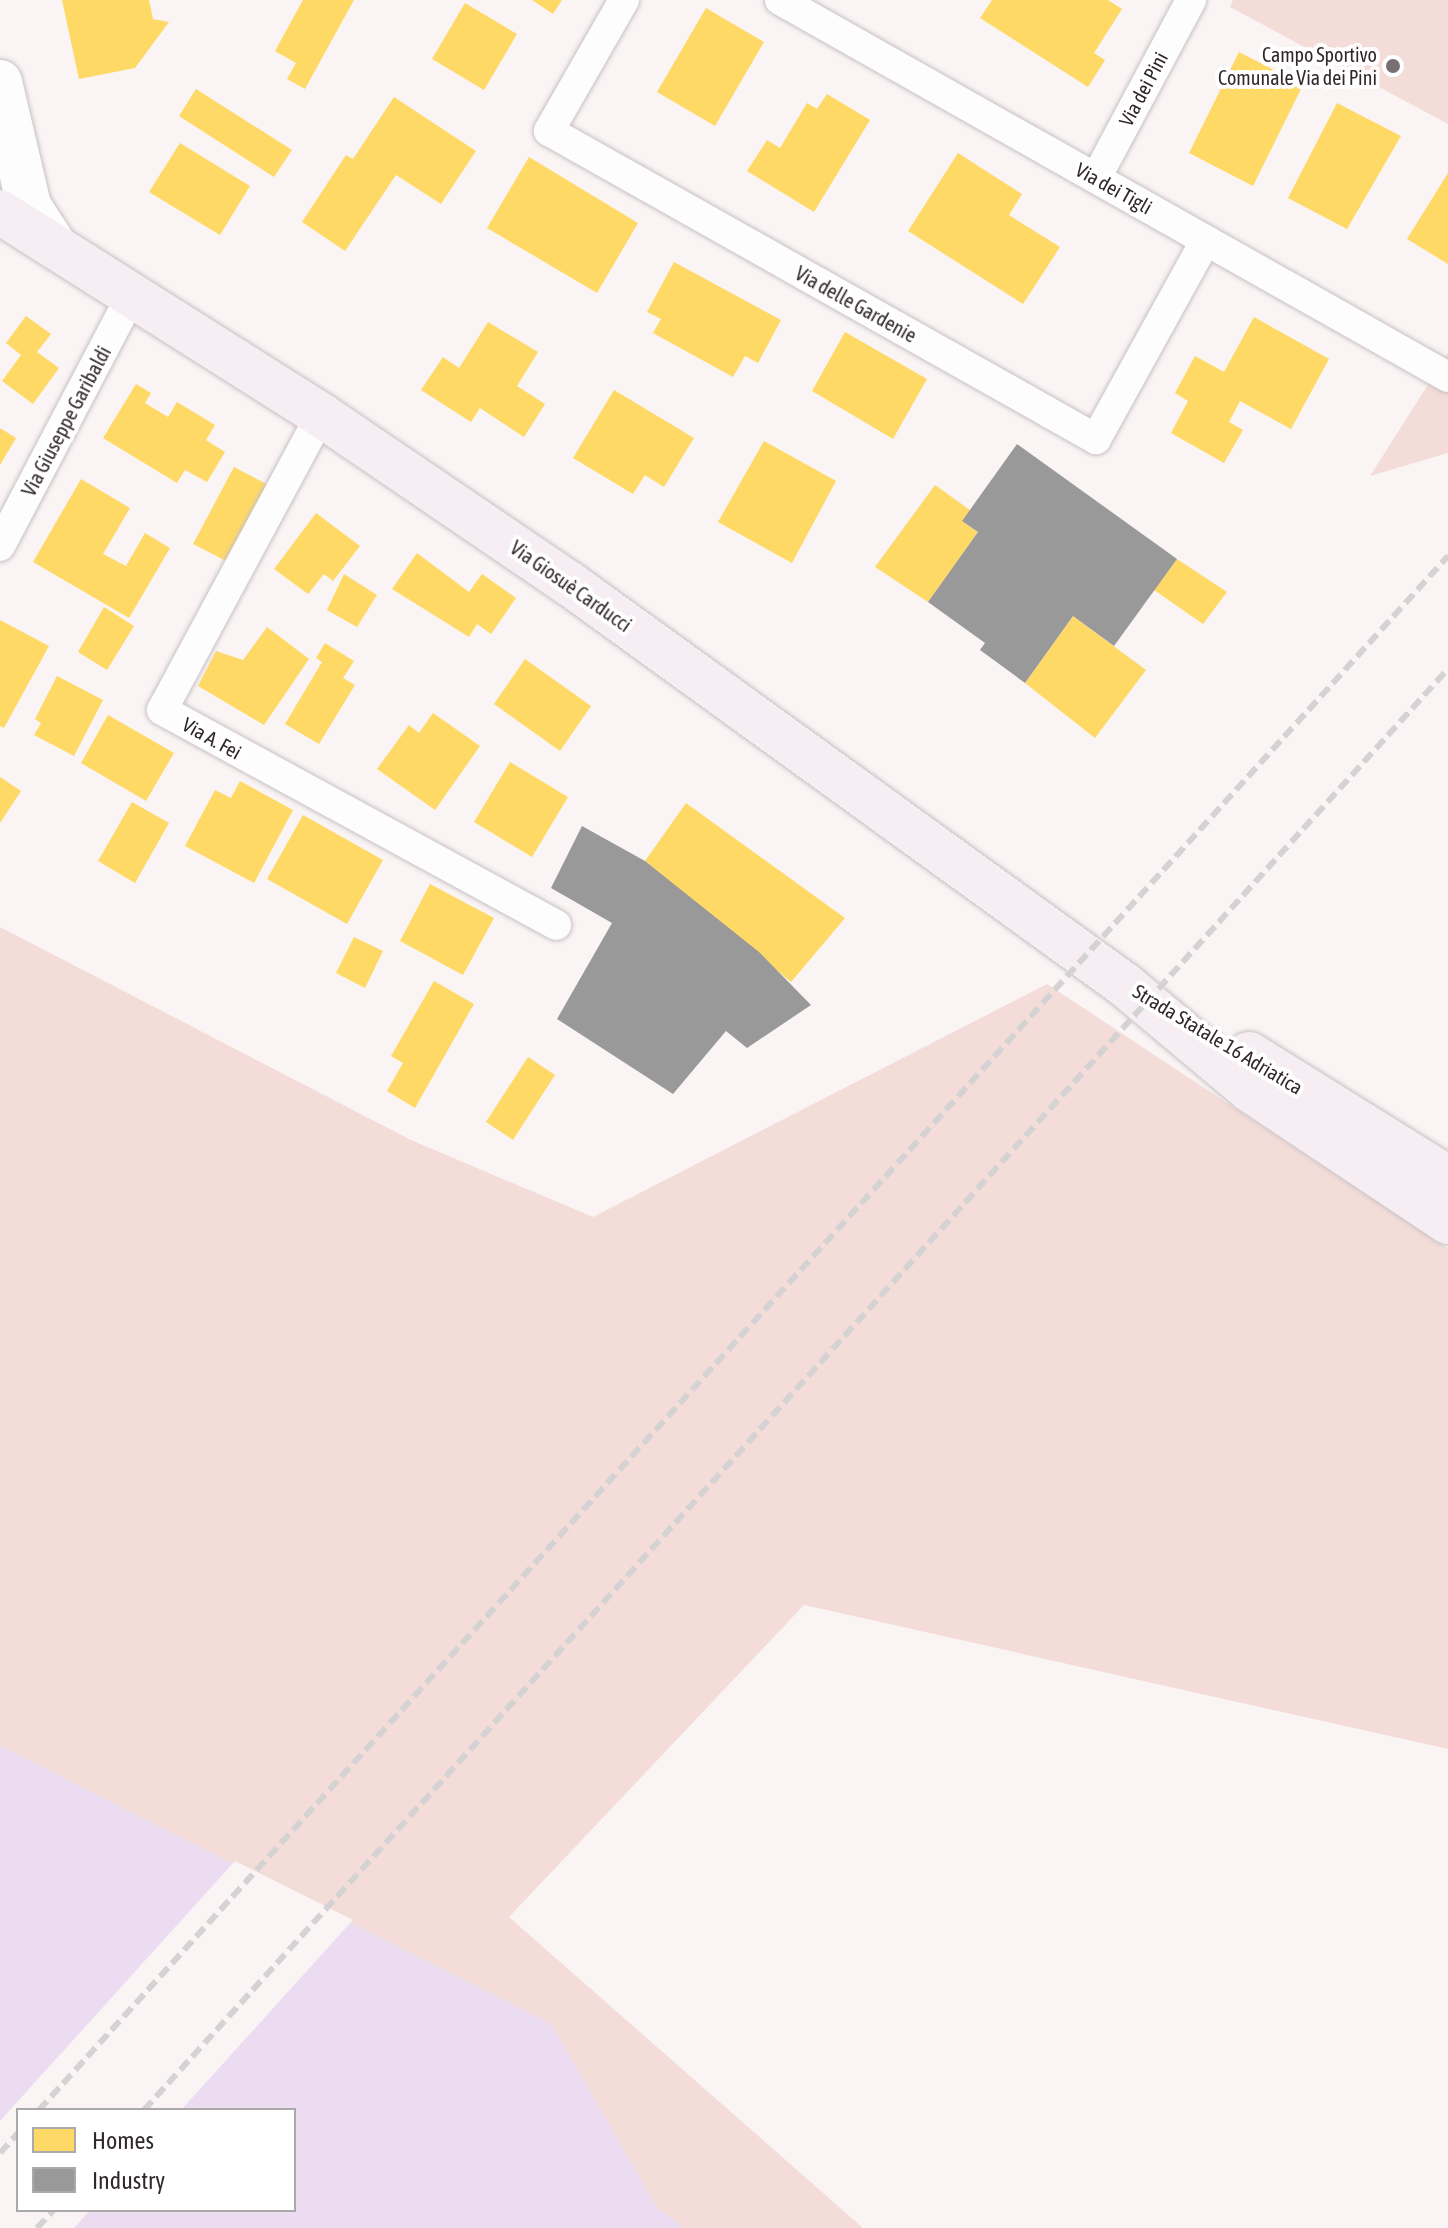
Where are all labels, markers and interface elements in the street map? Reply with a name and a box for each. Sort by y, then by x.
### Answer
place label: Campo Sportivo Comunale Via dei Pini [1218,42,1377,89]
street label: Via dei Pini [1113,48,1173,130]
marker: Campo Sportivo Comunale Via dei Pini [1384,57,1402,75]
street label: Via dei Tigli [1072,157,1156,219]
street label: Via delle Gardenie [791,261,921,347]
street label: Via Giuseppe Garibaldi [16,342,116,500]
street label: Via Giosuè Carducci [506,535,636,637]
street label: Via A. Fei [178,712,246,764]
street label: Strada Statale 16 Adriatica [1129,979,1307,1099]
legend [16,2108,296,2212]
text: Homes [92,2127,154,2154]
text: Industry [92,2167,165,2194]

